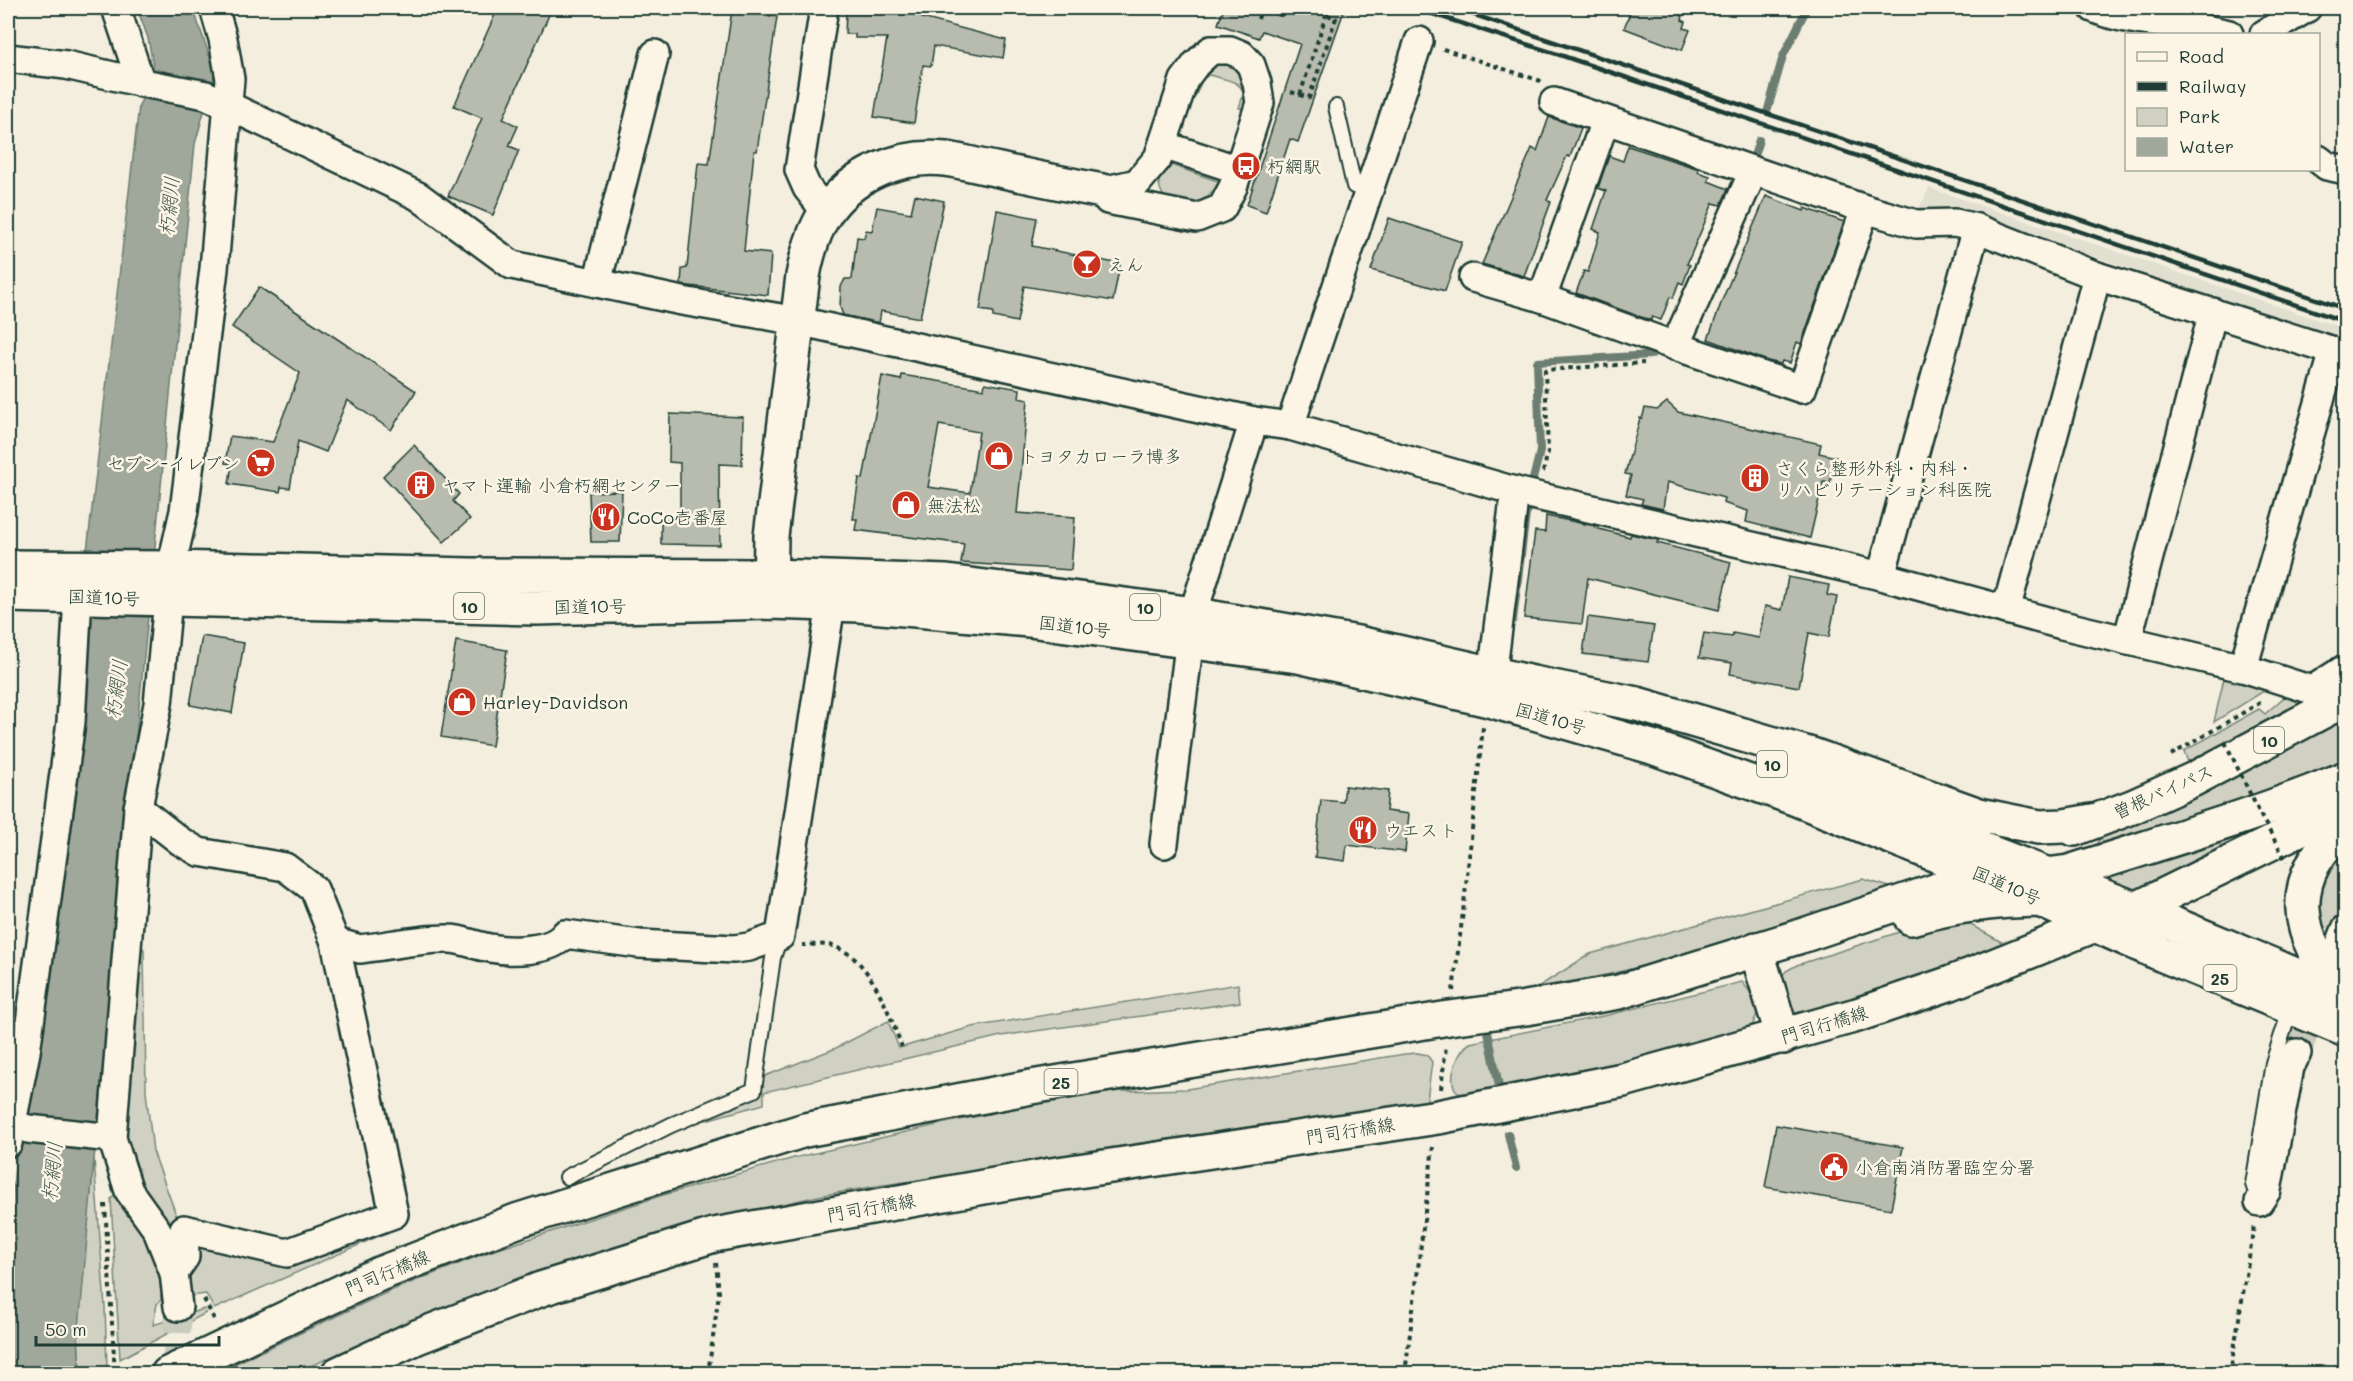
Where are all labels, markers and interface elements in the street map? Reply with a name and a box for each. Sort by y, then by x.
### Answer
legend [2125,33,2320,171]
text: Road [2179,44,2224,68]
text: Railway [2179,74,2246,98]
text: Park [2179,104,2220,128]
text: Water [2179,134,2234,158]
bus stop icon: 朽網駅 [1230,150,1262,182]
place label: 朽網駅 [1267,154,1321,178]
water label: 朽網川 [152,175,184,237]
bar icon: えん [1071,248,1103,280]
place label: えん [1108,252,1144,276]
shop icon: トヨタカローラ博多 [983,440,1015,472]
place label: トヨタカローラ博多 [1020,444,1182,468]
supermarket icon: セブン-イレブン [245,447,277,479]
place label: セブン-イレブン [106,451,240,475]
place label: さくら整形外科・内科・ リハビリテーション科医院 [1776,456,1992,501]
building icon: さくら整形外科・内科・ リハビリテーション科医院 [1739,462,1771,494]
building icon: ヤマト運輸 小倉朽網センター [405,469,437,501]
place label: ヤマト運輸 小倉朽網センター [442,473,681,497]
shop icon: 無法松 [890,489,922,521]
place label: 無法松 [927,493,981,517]
restaurant icon: CoCo壱番屋 [590,501,622,533]
place label: CoCo壱番屋 [627,505,728,529]
street label: 国道10号 [67,584,141,610]
road number: 10 [454,593,484,619]
street label: 国道10号 [553,593,627,619]
road number: 10 [1130,594,1160,620]
street label: 国道10号 [1037,610,1113,642]
water label: 朽網川 [98,657,132,721]
shop icon: Harley-Davidson [446,686,478,718]
place label: Harley-Davidson [483,690,628,714]
street label: 国道10号 [1513,696,1589,740]
road number: 10 [2254,727,2284,753]
road number: 10 [1757,751,1787,777]
street label: 曽根バイパス [2109,758,2217,824]
restaurant icon: ウエスト [1347,814,1379,846]
place label: ウエスト [1384,818,1457,842]
street label: 国道10号 [1969,860,2045,910]
road number: 25 [2204,965,2236,991]
street label: 門司行橋線 [1777,999,1871,1049]
road number: 25 [1044,1069,1078,1095]
street label: 門司行橋線 [1304,1111,1396,1149]
water label: 朽網川 [35,1140,67,1202]
public building icon: 小倉南消防署臨空分署 [1818,1151,1850,1183]
place label: 小倉南消防署臨空分署 [1855,1155,2035,1179]
street label: 門司行橋線 [825,1187,917,1227]
street label: 門司行橋線 [341,1243,433,1301]
scale bar [36,1309,219,1347]
text: 50 m [45,1317,87,1341]

